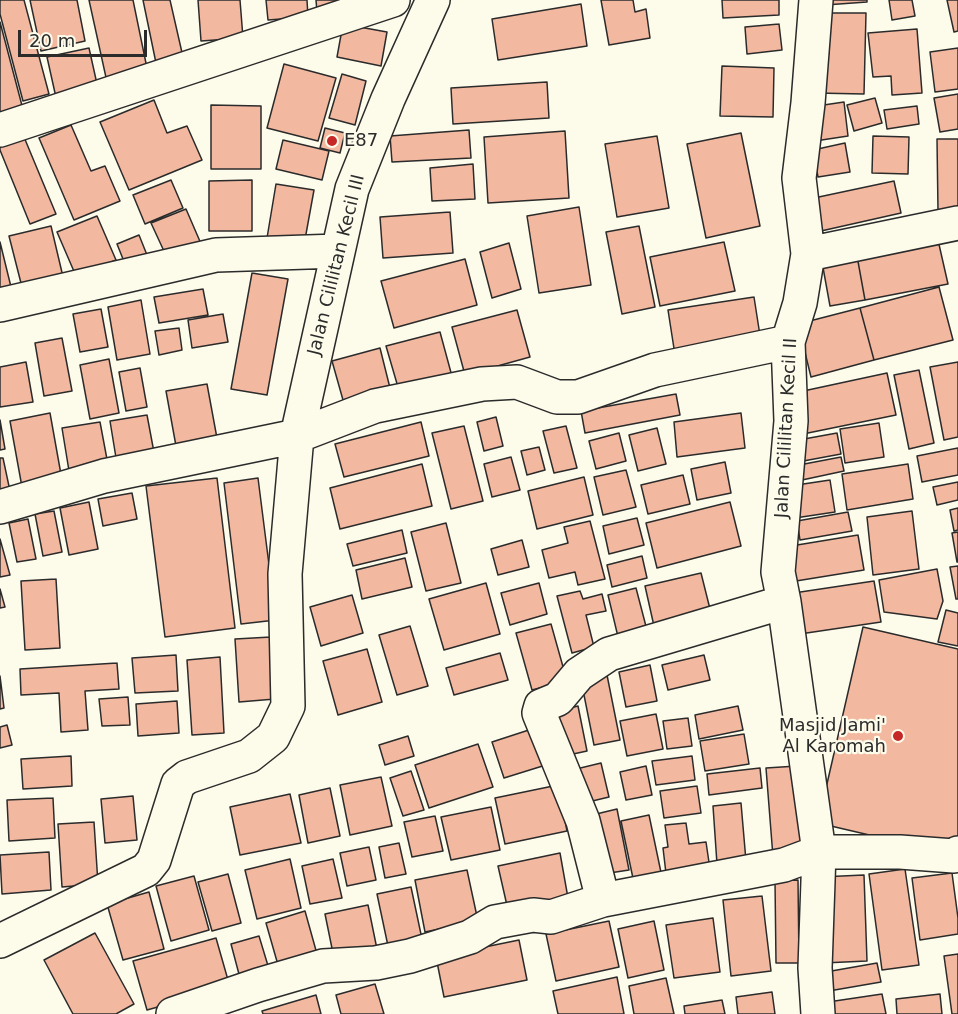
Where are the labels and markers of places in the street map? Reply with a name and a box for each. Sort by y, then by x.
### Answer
place label: E87 [344,130,378,152]
marker: E87 [325,134,339,148]
place label: Masjid Jami' Al Karomah [779,715,886,758]
marker: Masjid Jami' Al Karomah [891,729,905,743]

